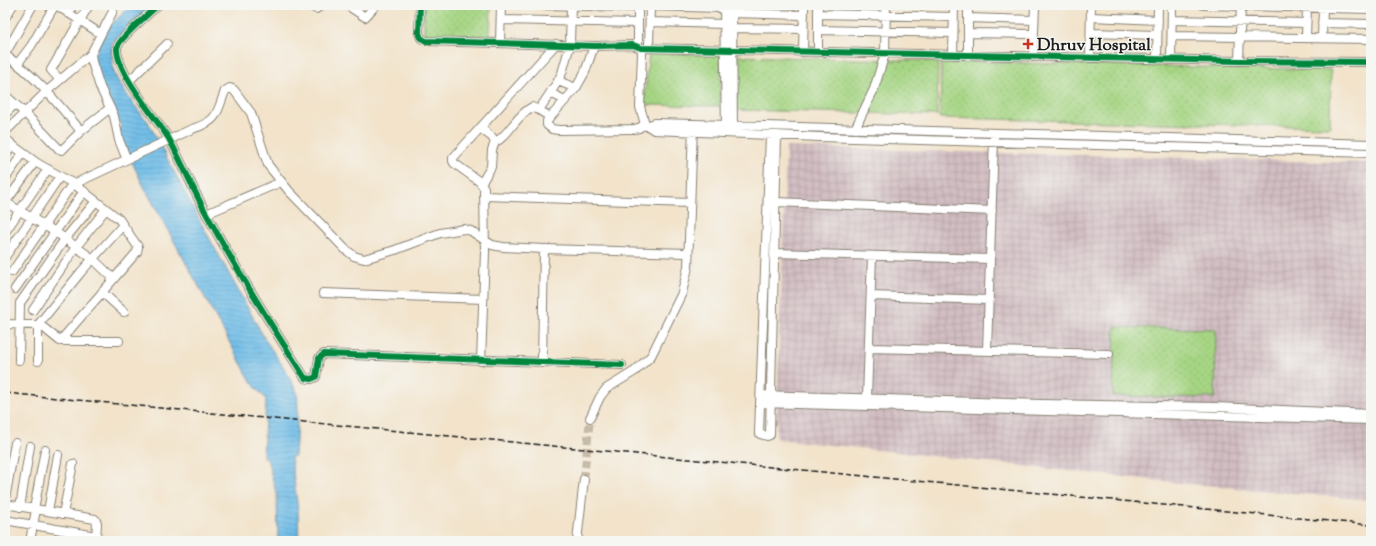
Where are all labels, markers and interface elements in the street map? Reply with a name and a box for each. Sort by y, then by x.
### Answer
place label: Dhruv Hospital [1037,34,1151,58]
marker: Dhruv Hospital [1022,38,1034,50]

